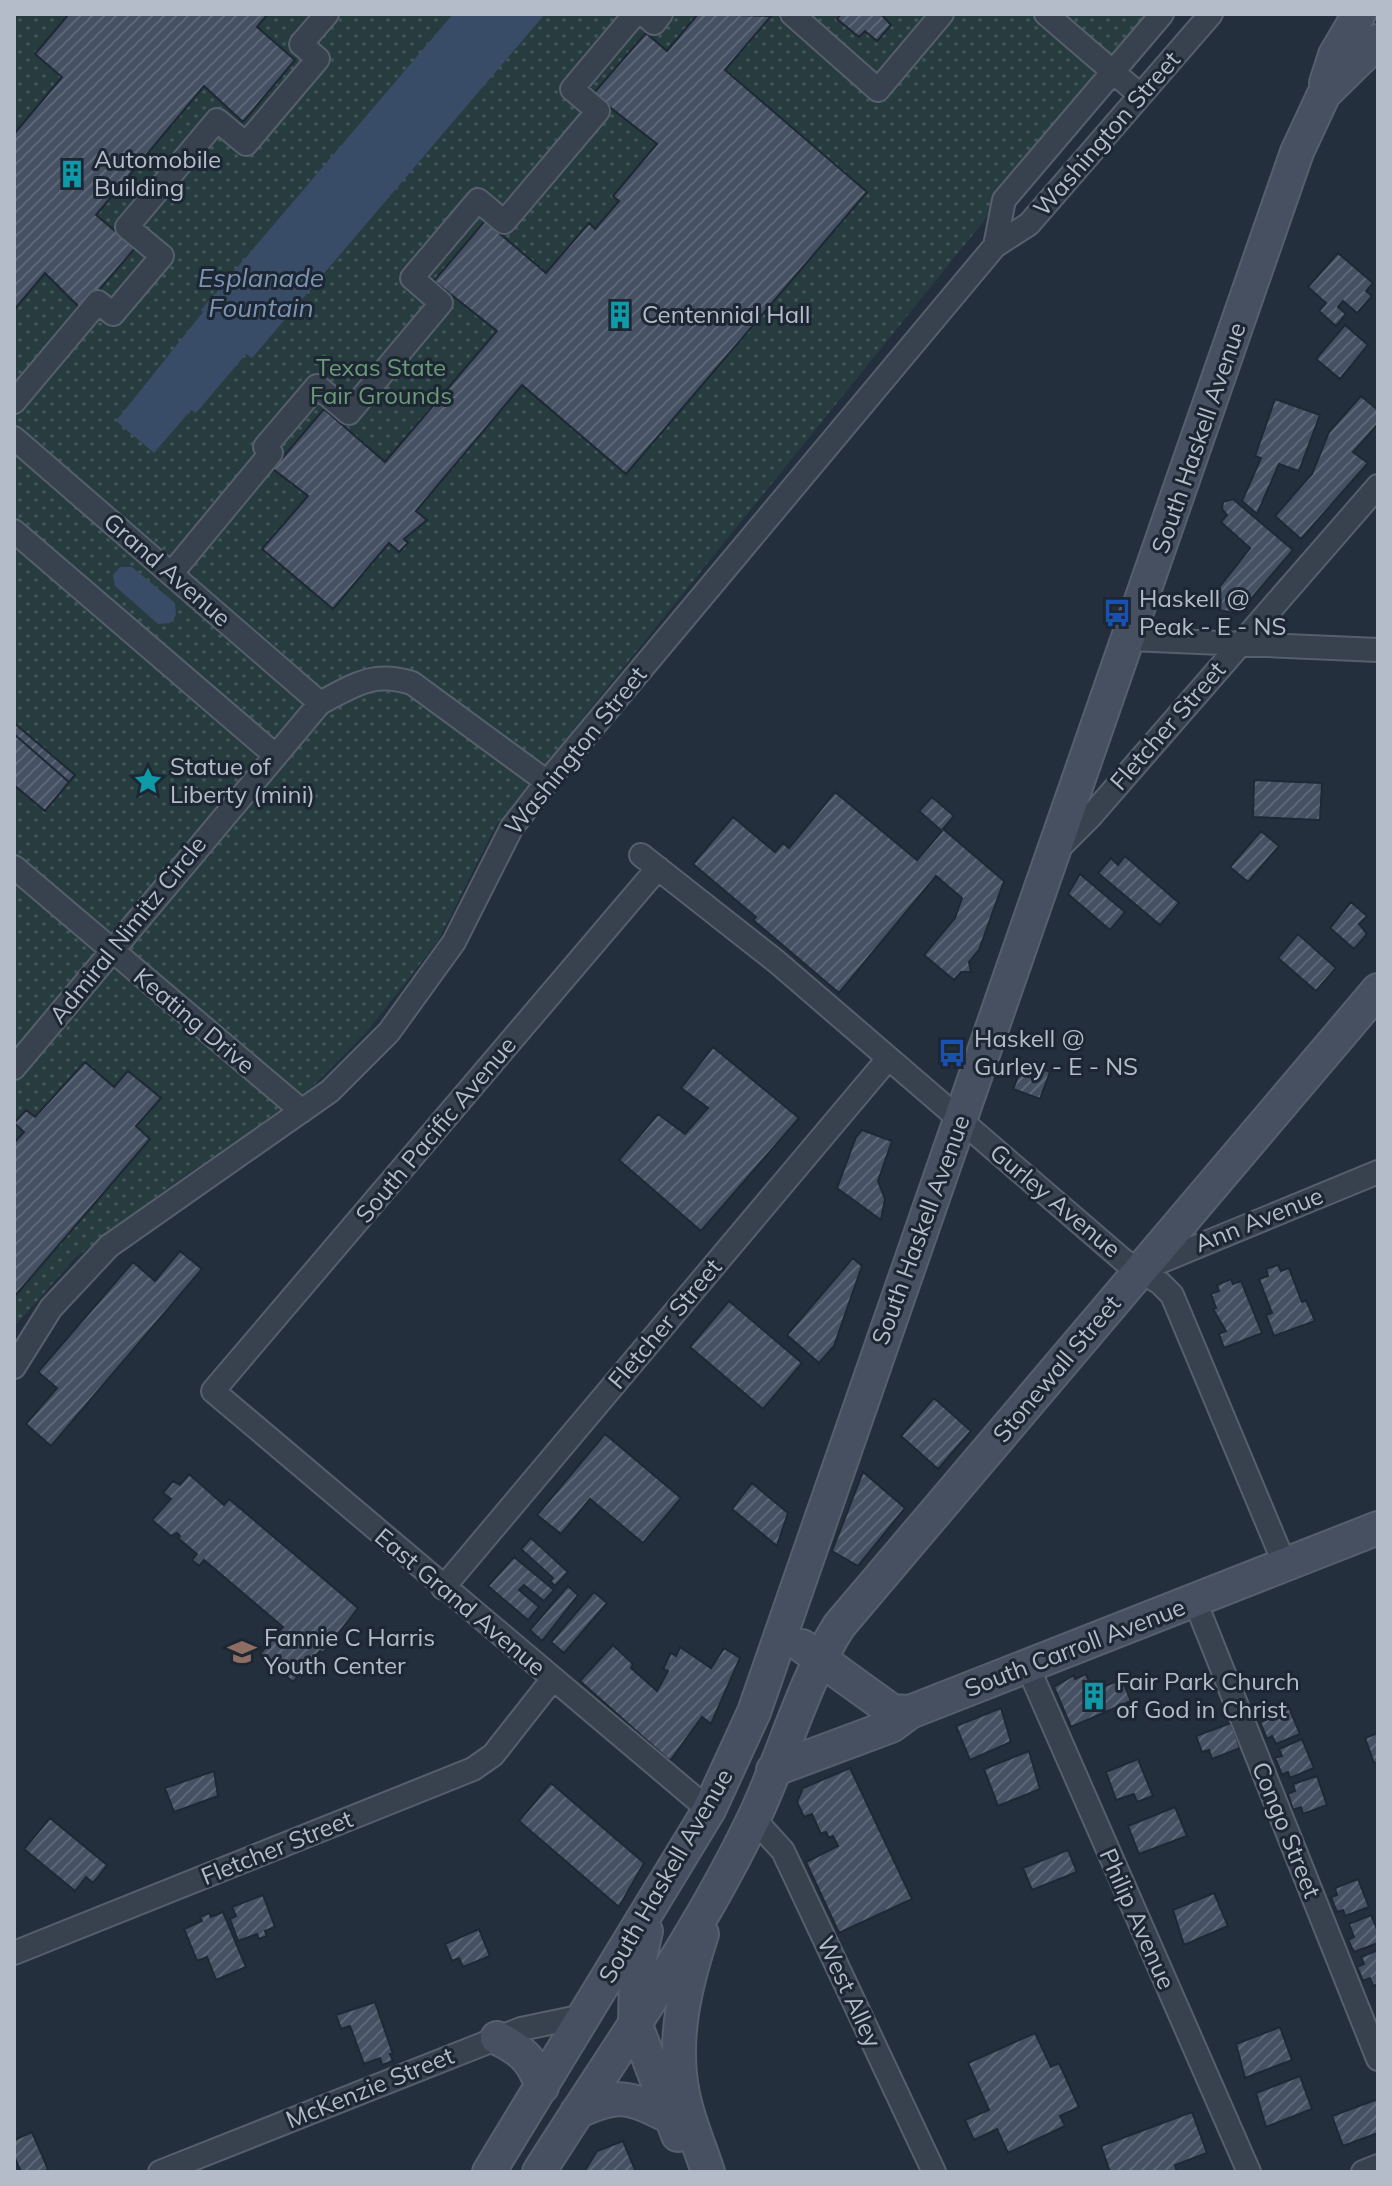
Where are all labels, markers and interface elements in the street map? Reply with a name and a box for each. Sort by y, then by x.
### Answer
street label: Washington Street [1026,45,1186,222]
place label: Automobile Building [94,144,221,202]
building icon: Automobile Building [57,159,87,189]
water label: Esplanade Fountain [198,261,324,324]
place label: Centennial Hall [642,299,810,329]
building icon: Centennial Hall [605,300,635,330]
street label: South Haskell Avenue [1144,318,1252,557]
park label: Texas State Fair Grounds [310,352,452,410]
street label: Grand Avenue [98,506,237,633]
place label: Haskell @ Peak - E - NS [1139,583,1287,641]
bus stop icon: Haskell @ Peak - E - NS [1102,598,1132,628]
street label: Fletcher Street [1103,655,1231,796]
street label: Washington Street [498,660,653,841]
place label: Statue of Liberty (mini) [170,751,315,809]
place icon: Statue of Liberty (mini) [133,766,163,796]
street label: Admiral Nimitz Circle [42,830,212,1029]
street label: Keating Drive [128,961,261,1080]
place label: Haskell @ Gurley - E - NS [974,1023,1138,1081]
street label: South Pacific Avenue [349,1030,522,1229]
bus stop icon: Haskell @ Gurley - E - NS [937,1038,967,1068]
street label: South Haskell Avenue [865,1111,976,1349]
street label: Gurley Avenue [984,1137,1127,1264]
street label: Ann Avenue [1190,1180,1327,1258]
street label: Fletcher Street [601,1252,727,1395]
street label: Stonewall Street [986,1289,1127,1448]
street label: East Grand Avenue [369,1521,552,1681]
street label: South Carroll Avenue [960,1591,1189,1703]
place label: Fannie C Harris Youth Center [263,1622,435,1680]
school or university icon: Fannie C Harris Youth Center [227,1637,257,1667]
place label: Fair Park Church of God in Christ [1116,1666,1300,1724]
building icon: Fair Park Church of God in Christ [1079,1681,1109,1711]
street label: Congo Street [1246,1757,1328,1902]
street label: South Haskell Avenue [592,1763,739,1988]
street label: Fletcher Street [196,1803,357,1891]
street label: Philip Avenue [1093,1843,1182,1994]
street label: West Alley [811,1931,889,2052]
street label: McKenzie Street [281,2040,458,2134]

